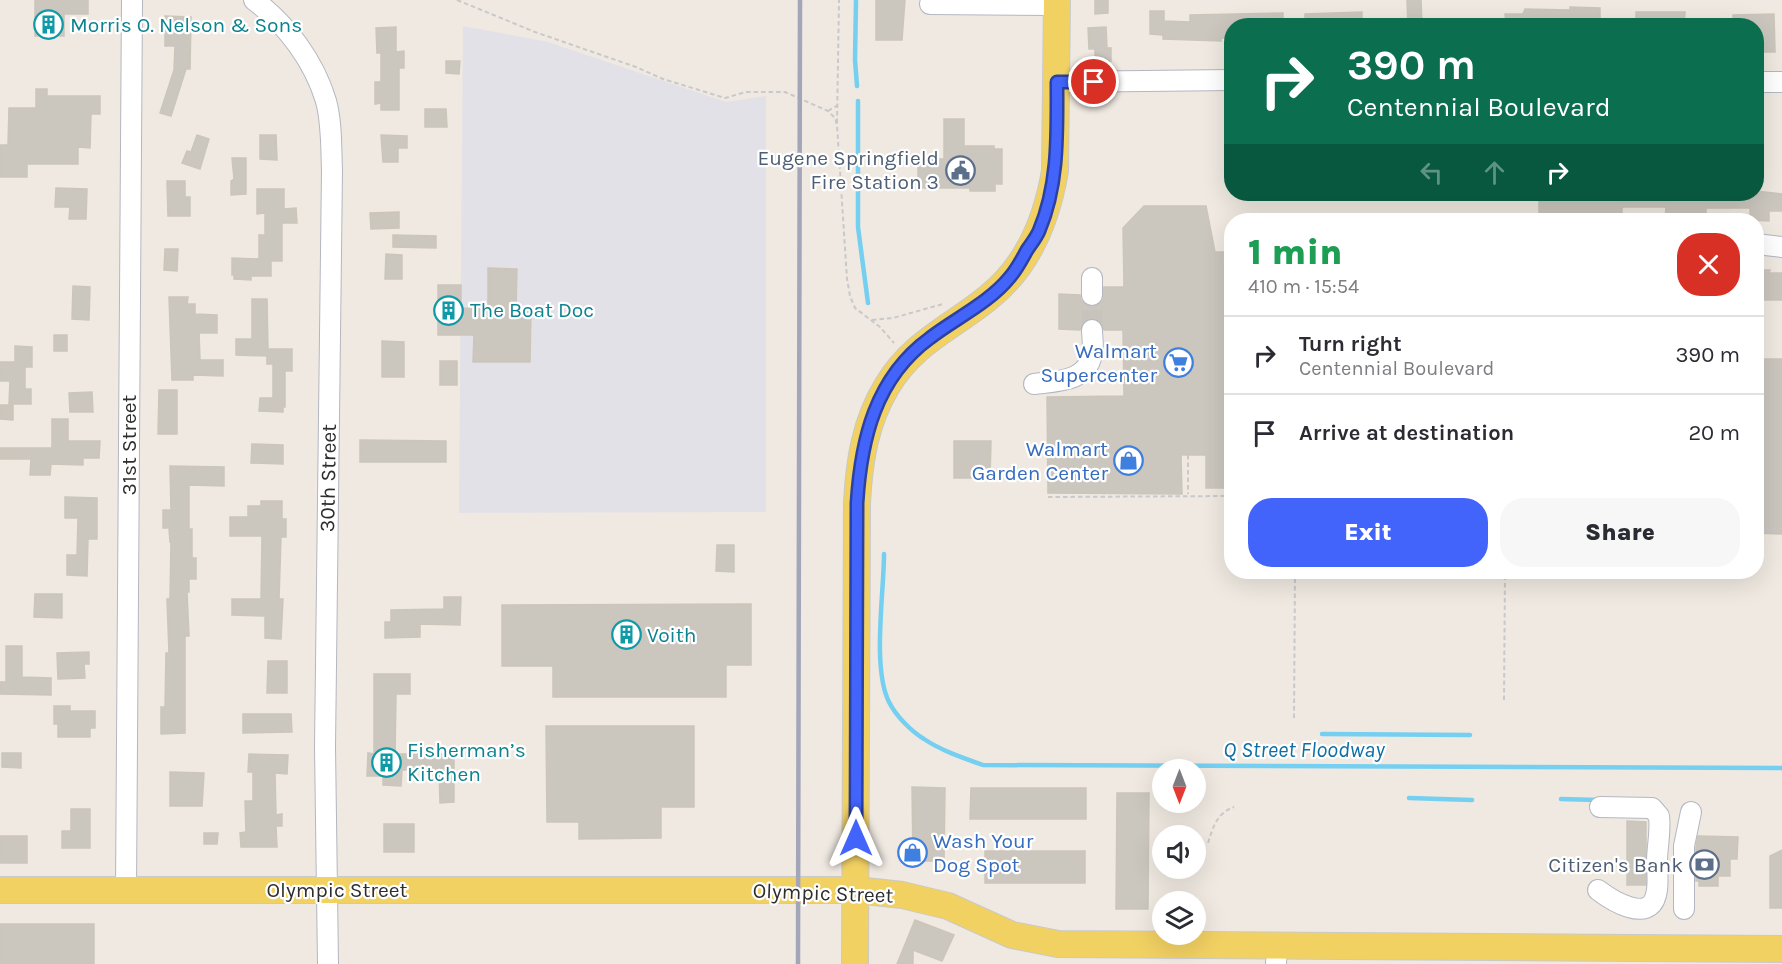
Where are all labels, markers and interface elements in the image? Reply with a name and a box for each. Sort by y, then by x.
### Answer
building icon: Morris O. Nelson & Sons [33,9,65,41]
place label: Morris O. Nelson & Sons [70,13,302,37]
text: 390 m [1347,40,1476,90]
icon: right [1248,42,1326,120]
pin [1068,56,1119,107]
icon: arrive [1077,65,1110,98]
text: Centennial Boulevard [1347,91,1611,123]
place label: Eugene Springfield Fire Station 3 [757,146,939,194]
public building icon: Eugene Springfield Fire Station 3 [944,154,976,186]
icon: left [1415,156,1448,189]
icon: ahead [1478,156,1511,189]
icon: right [1541,156,1574,189]
text: 1 min [1248,231,1342,273]
button: close [1677,233,1740,296]
text: 410 m · 15:54 [1248,275,1359,298]
building icon: The Boat Doc [433,294,465,326]
place label: The Boat Doc [470,298,594,322]
text: Turn right [1299,331,1402,357]
place label: Walmart Supercenter [1040,339,1157,387]
icon: right [1248,339,1281,372]
text: 390 m [1675,342,1740,368]
supermarket icon: Walmart Supercenter [1162,347,1194,379]
text: Centennial Boulevard [1299,357,1494,380]
street label: 31st Street [117,394,141,495]
icon: arrive [1248,417,1281,450]
text: Arrive at destination [1299,420,1514,446]
text: 20 m [1688,420,1740,446]
street label: 30th Street [315,424,341,532]
place label: Walmart Garden Center [972,437,1108,485]
shop icon: Walmart Garden Center [1113,445,1145,477]
button: Exit [1248,498,1488,567]
button: Share [1500,498,1740,567]
building icon: Voith [610,619,642,651]
place label: Voith [647,623,696,647]
water label: Q Street Floodway [1223,737,1386,763]
place label: Fisherman’s Kitchen [407,738,526,786]
building icon: Fisherman’s Kitchen [370,746,402,778]
north arrow [1152,759,1206,813]
map controls [1152,759,1206,945]
position arrow [824,806,888,870]
button: sound [1152,825,1206,879]
place label: Wash Your Dog Spot [933,829,1034,877]
shop icon: Wash Your Dog Spot [896,837,928,869]
bank icon: Citizen's Bank [1688,849,1720,881]
place label: Citizen's Bank [1548,853,1683,877]
street label: Olympic Street [267,878,408,902]
street label: Olympic Street [752,879,894,907]
button: layers [1152,891,1206,945]

